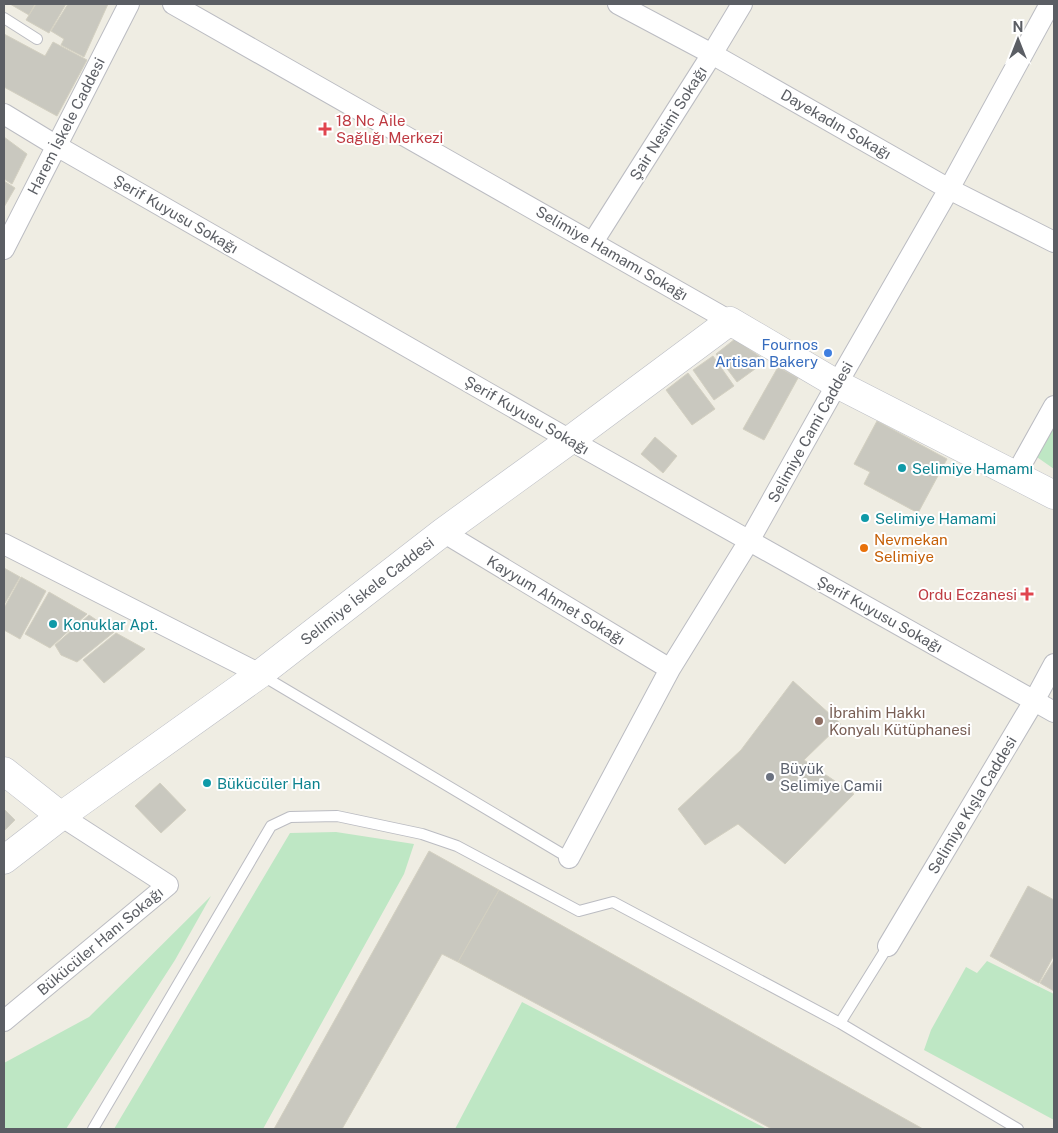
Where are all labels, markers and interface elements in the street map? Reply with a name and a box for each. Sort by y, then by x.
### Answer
north arrow [993,15,1043,65]
text: N [1013,19,1023,35]
street label: Harem İskele Caddesi [23,54,108,197]
street label: Şair Nesimi Sokağı [626,63,710,183]
street label: Dayekadın Sokağı [778,86,894,162]
place label: 18 Nc Aile Sağlığı Merkezi [336,112,443,146]
marker: 18 Nc Aile Sağlığı Merkezi [318,122,332,136]
street label: Şerif Kuyusu Sokağı [111,171,241,257]
street label: Selimiye Hamamı Sokağı [533,202,691,304]
place label: Fournos Artisan Bakery [715,336,818,370]
marker: Fournos Artisan Bakery [822,347,834,359]
street label: Selimiye Cami Caddesi [764,359,856,505]
street label: Şerif Kuyusu Sokağı [462,372,592,458]
place label: Selimiye Hamamı [912,460,1033,477]
marker: Selimiye Hamamı [896,462,908,474]
place label: Selimiye Hamami [875,510,996,527]
marker: Selimiye Hamami [859,512,871,524]
place label: Nevmekan Selimiye [874,531,948,565]
street label: Selimiye İskele Caddesi [296,533,437,648]
marker: Nevmekan Selimiye [858,542,870,554]
street label: Kayyum Ahmet Sokağı [484,552,628,648]
street label: Şerif Kuyusu Sokağı [814,572,946,656]
place label: Ordu Eczanesi [918,586,1017,603]
marker: Ordu Eczanesi [1021,588,1033,600]
place label: Konuklar Apt. [63,616,158,633]
marker: Konuklar Apt. [47,618,59,630]
place label: İbrahim Hakkı Konyalı Kütüphanesi [829,703,971,738]
marker: İbrahim Hakkı Konyalı Kütüphanesi [813,715,825,727]
street label: Selimiye Kışla Caddesi [924,733,1020,877]
place label: Büyük Selimiye Camii [780,760,882,794]
marker: Büyük Selimiye Camii [764,771,776,783]
place label: Bükücüler Han [217,775,320,792]
marker: Bükücüler Han [201,777,213,789]
street label: Bükücüler Hanı Sokağı [34,884,166,998]

